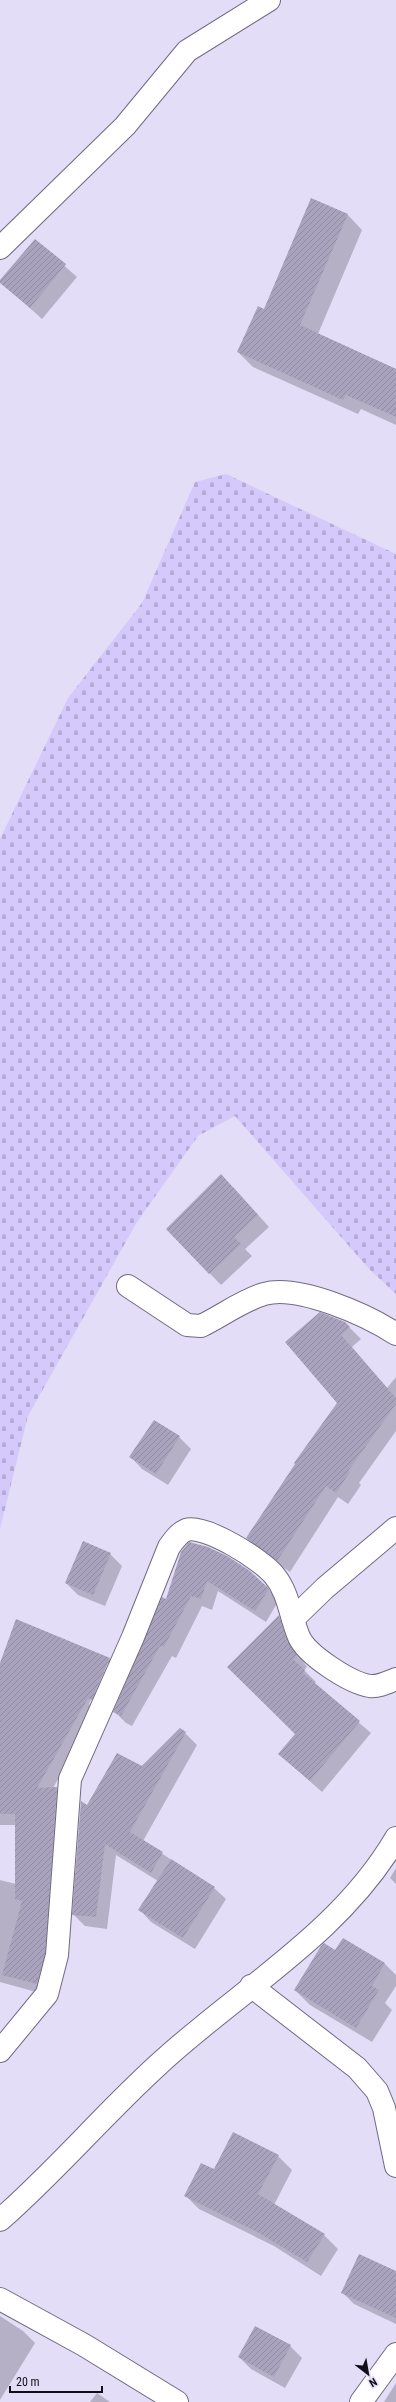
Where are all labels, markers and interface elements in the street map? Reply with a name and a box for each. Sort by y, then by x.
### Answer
north arrow [348,2354,388,2394]
scale bar [10,2368,102,2394]
text: 20 m [16,2375,40,2389]
text: N [366,2375,379,2390]

